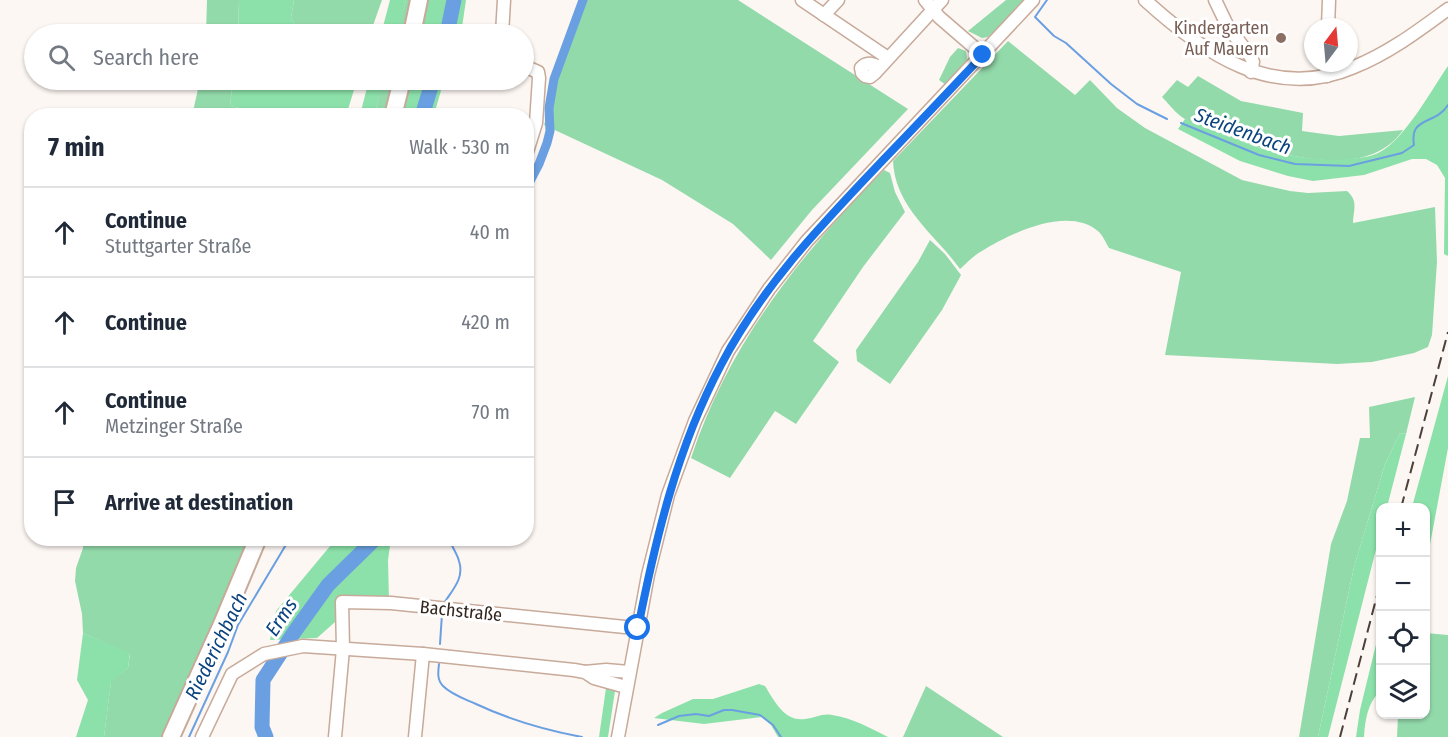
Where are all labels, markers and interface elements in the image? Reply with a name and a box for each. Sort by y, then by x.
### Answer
place label: Kindergarten Auf Mauern [1174,17,1269,60]
north arrow [1304,18,1358,72]
search box [24,24,534,90]
marker: Kindergarten Auf Mauern [1274,31,1288,45]
icon: search [45,41,78,74]
route end [969,41,995,67]
text: Search here [93,44,199,71]
water label: Steidenbach [1191,102,1295,160]
text: 7 min [48,132,105,163]
text: Walk · 530 m [409,135,510,159]
text: Continue [105,207,187,234]
icon: ahead [48,216,81,249]
text: 40 m [470,220,510,244]
text: Stuttgarter Straße [105,234,252,258]
icon: ahead [48,306,81,339]
text: Continue [105,309,187,336]
text: 420 m [461,310,510,334]
text: Continue [105,387,187,414]
icon: ahead [48,396,81,429]
text: 70 m [472,400,510,424]
text: Metzinger Straße [105,414,243,438]
icon: arrive [48,486,81,519]
text: Arrive at destination [105,489,293,516]
map controls [1376,503,1430,719]
button: + [1376,503,1430,557]
button: − [1376,557,1430,611]
water label: Riederichbach [180,588,252,704]
water label: Erms [260,593,302,640]
street label: Bachstraße [419,596,503,626]
button: locate [1376,611,1430,665]
route start [624,614,650,640]
button: layers [1376,665,1430,719]

